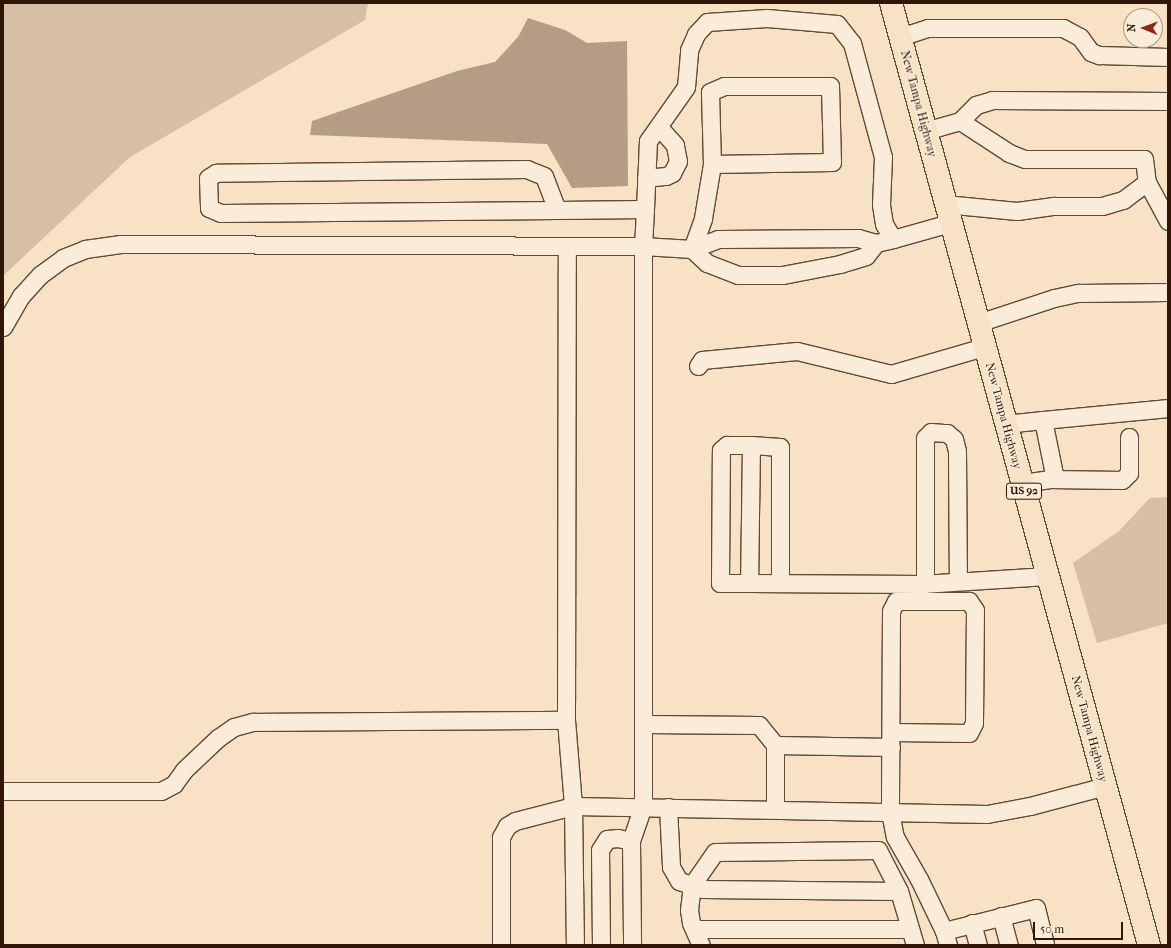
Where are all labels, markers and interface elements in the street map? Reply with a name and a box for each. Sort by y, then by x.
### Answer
north arrow [1123,8,1163,48]
text: N [1125,24,1138,32]
street label: New Tampa Highway [897,49,939,159]
street label: New Tampa Highway [982,361,1024,471]
road number: US 92 [1005,482,1043,500]
street label: New Tampa Highway [1068,674,1110,784]
scale bar [1035,914,1125,940]
text: 50 m [1040,922,1064,936]

